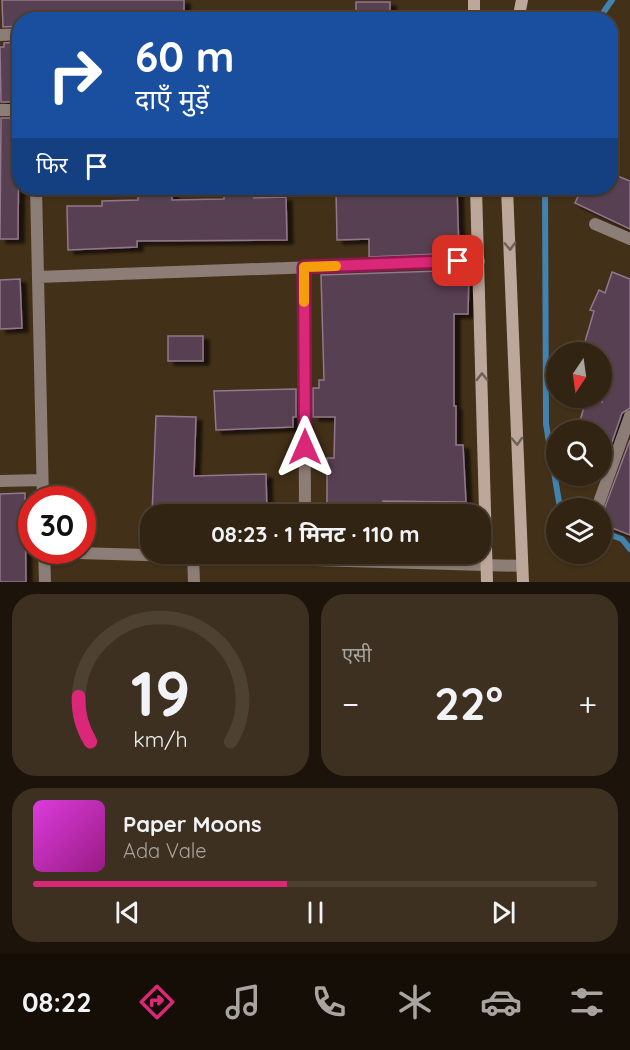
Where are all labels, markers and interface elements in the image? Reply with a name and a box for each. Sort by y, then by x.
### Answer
text: 60 m [135,30,235,83]
icon: right [36,36,114,114]
text: दाएँ मुड़ें [135,82,209,116]
icon: arrive [80,150,113,183]
text: फिर [36,151,68,179]
pin [432,235,483,286]
one-way arrow [503,241,516,250]
icon: arrive [441,244,474,277]
north arrow [546,342,612,408]
map controls [546,342,612,564]
one-way arrow [476,372,488,381]
position arrow [273,415,337,479]
button: search [546,420,612,486]
one-way arrow [511,436,524,445]
speed limit sign: 30 [18,486,96,564]
button: layers [546,498,612,564]
text: 08:23 · 1 मिनट · 110 m [211,520,420,548]
text: एसी [342,642,372,667]
text: 19 [131,654,190,732]
text: 22° [434,675,503,731]
text: − [342,683,359,724]
text: + [578,683,597,724]
text: km/h [133,726,188,752]
text: Paper Moons [123,810,262,838]
text: Ada Vale [123,838,207,863]
icon: previous [111,896,144,929]
icon: pause [299,896,332,929]
icon: next [487,896,520,929]
icon: directions [136,981,178,1023]
icon: music [222,981,264,1023]
icon: phone [308,981,350,1023]
icon: climate [394,981,436,1023]
icon: car [480,981,522,1023]
icon: filters [566,981,608,1023]
text: 08:22 [22,985,92,1019]

